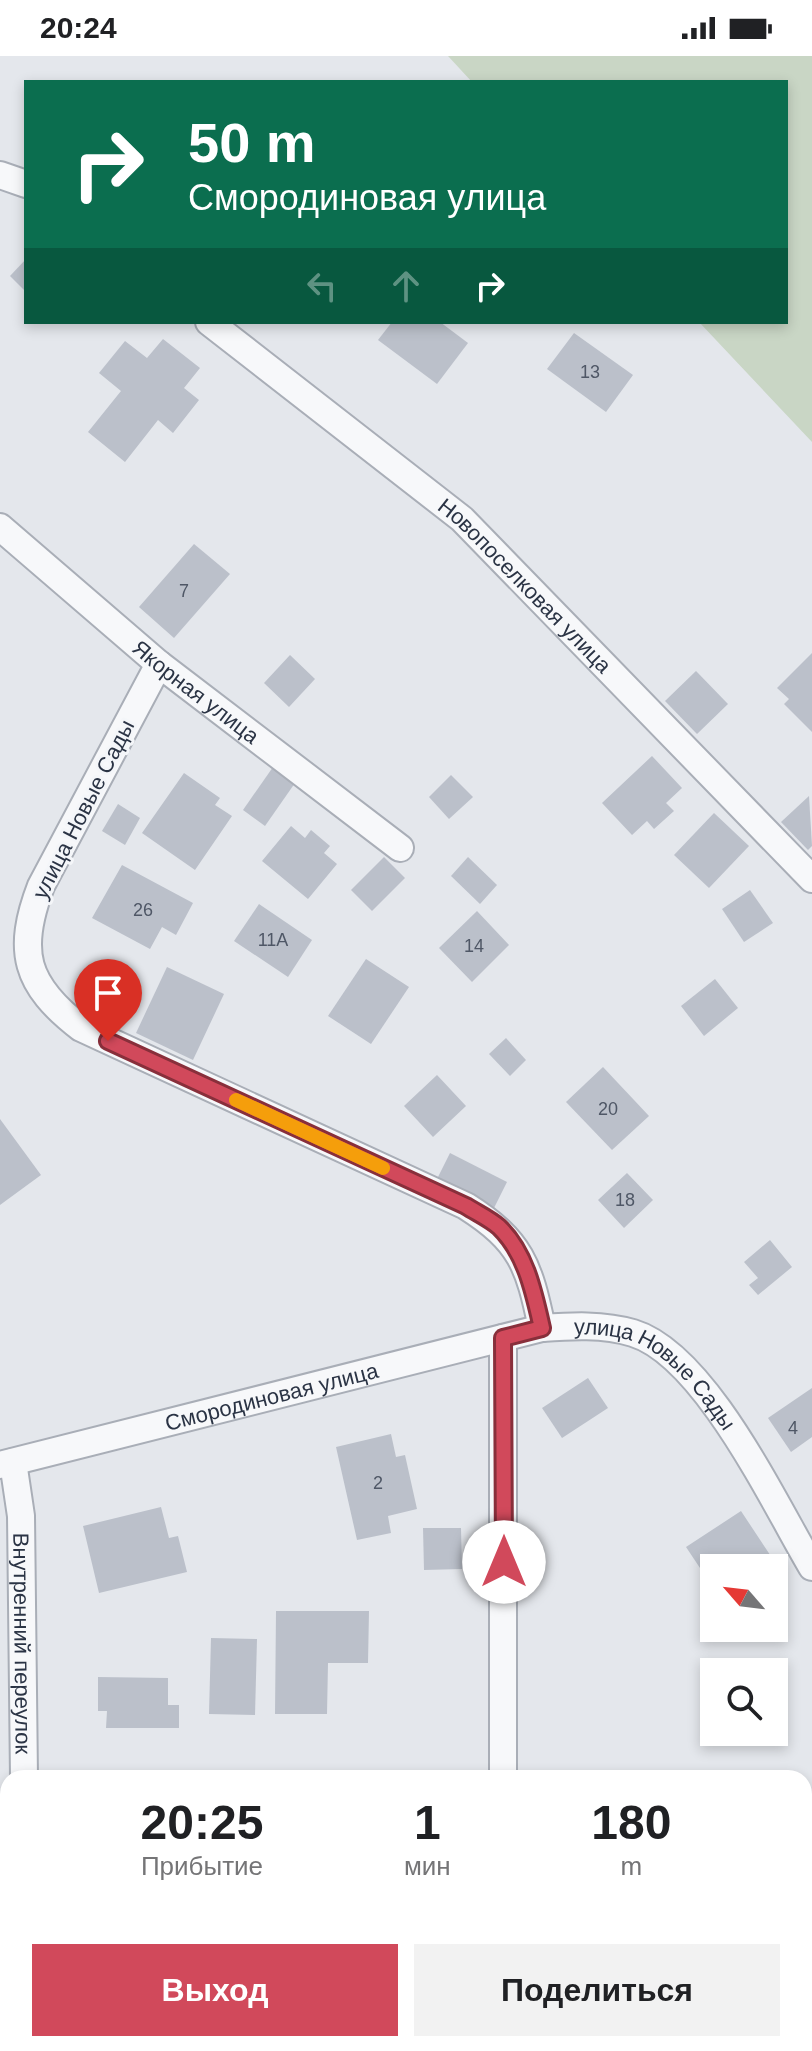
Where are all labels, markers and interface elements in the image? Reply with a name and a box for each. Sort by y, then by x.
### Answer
text: 20:24 [40,11,117,44]
text: 50 m [188,111,316,174]
icon: right [56,112,160,216]
text: Смородиновая улица [188,177,546,218]
icon: left [300,264,344,308]
icon: ahead [384,264,428,308]
icon: right [468,264,512,308]
house number: 13 [580,362,600,382]
street label: Новопоселковая улица [433,493,617,679]
house number: 7 [179,581,189,601]
street label: Якорная улица [127,635,264,749]
street label: улица Новые Сады [27,716,139,903]
house number: 26 [133,900,153,920]
house number: 11А [258,930,288,950]
house number: 14 [464,936,484,956]
pin [74,959,142,1041]
icon: arrive [86,971,130,1015]
house number: 20 [598,1099,618,1119]
house number: 18 [615,1190,635,1210]
street label: улица Новые Сады [574,1314,741,1435]
street label: Смородиновая улица [162,1358,382,1436]
house number: 4 [788,1418,798,1438]
house number: 2 [373,1473,383,1493]
position arrow [462,1520,546,1604]
street label: Внутренний переулок [8,1533,36,1755]
north arrow [700,1554,788,1642]
map controls [700,1554,788,1746]
button: search [700,1658,788,1746]
text: 20:25 [141,1796,263,1849]
text: 1 [414,1796,441,1849]
text: 180 [591,1796,671,1849]
text: Прибытие [141,1851,263,1881]
text: мин [404,1851,451,1881]
text: m [621,1851,642,1881]
button: Выход [32,1944,398,2036]
button: Поделиться [414,1944,780,2036]

